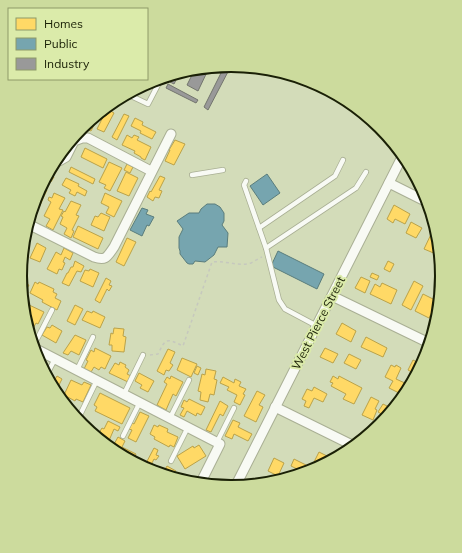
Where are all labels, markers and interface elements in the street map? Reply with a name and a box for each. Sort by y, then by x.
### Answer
legend [8,8,148,80]
text: Homes [44,16,83,31]
text: Public [44,36,78,51]
text: Industry [44,56,90,71]
street label: West Pierce Street [288,274,348,372]

